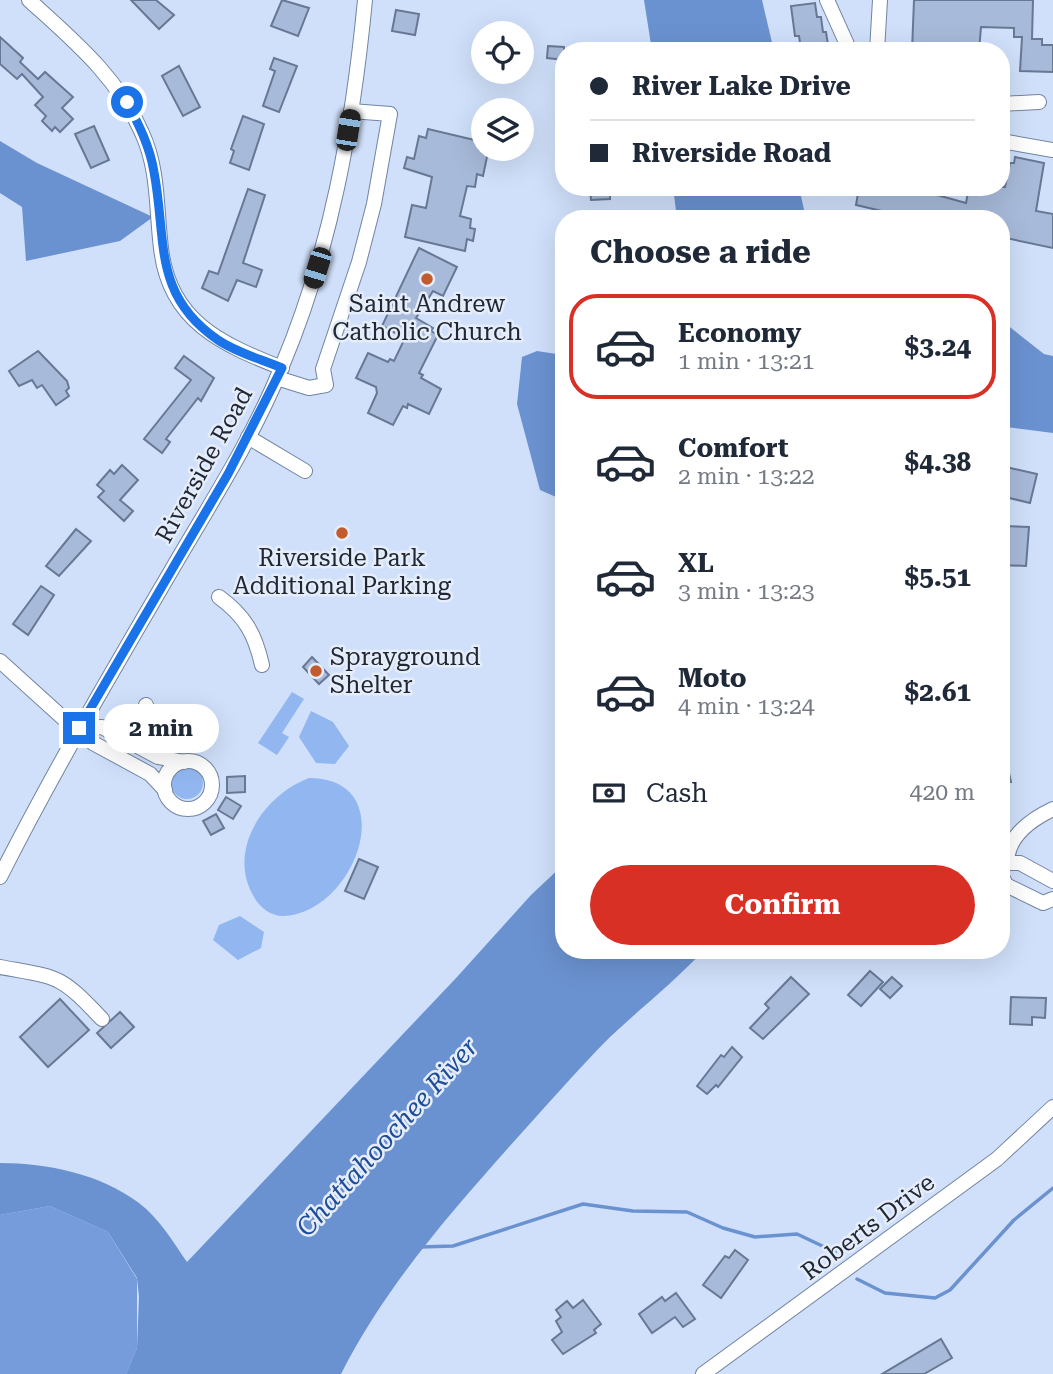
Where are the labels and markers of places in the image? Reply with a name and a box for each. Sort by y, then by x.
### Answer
marker: Saint Andrew Catholic Church [419,271,435,287]
place label: Saint Andrew Catholic Church [332,290,522,346]
marker: Riverside Park Additional Parking [334,525,350,541]
place label: Riverside Park Additional Parking [233,544,451,600]
place label: Sprayground Shelter [330,643,480,699]
marker: Sprayground Shelter [308,663,324,679]

